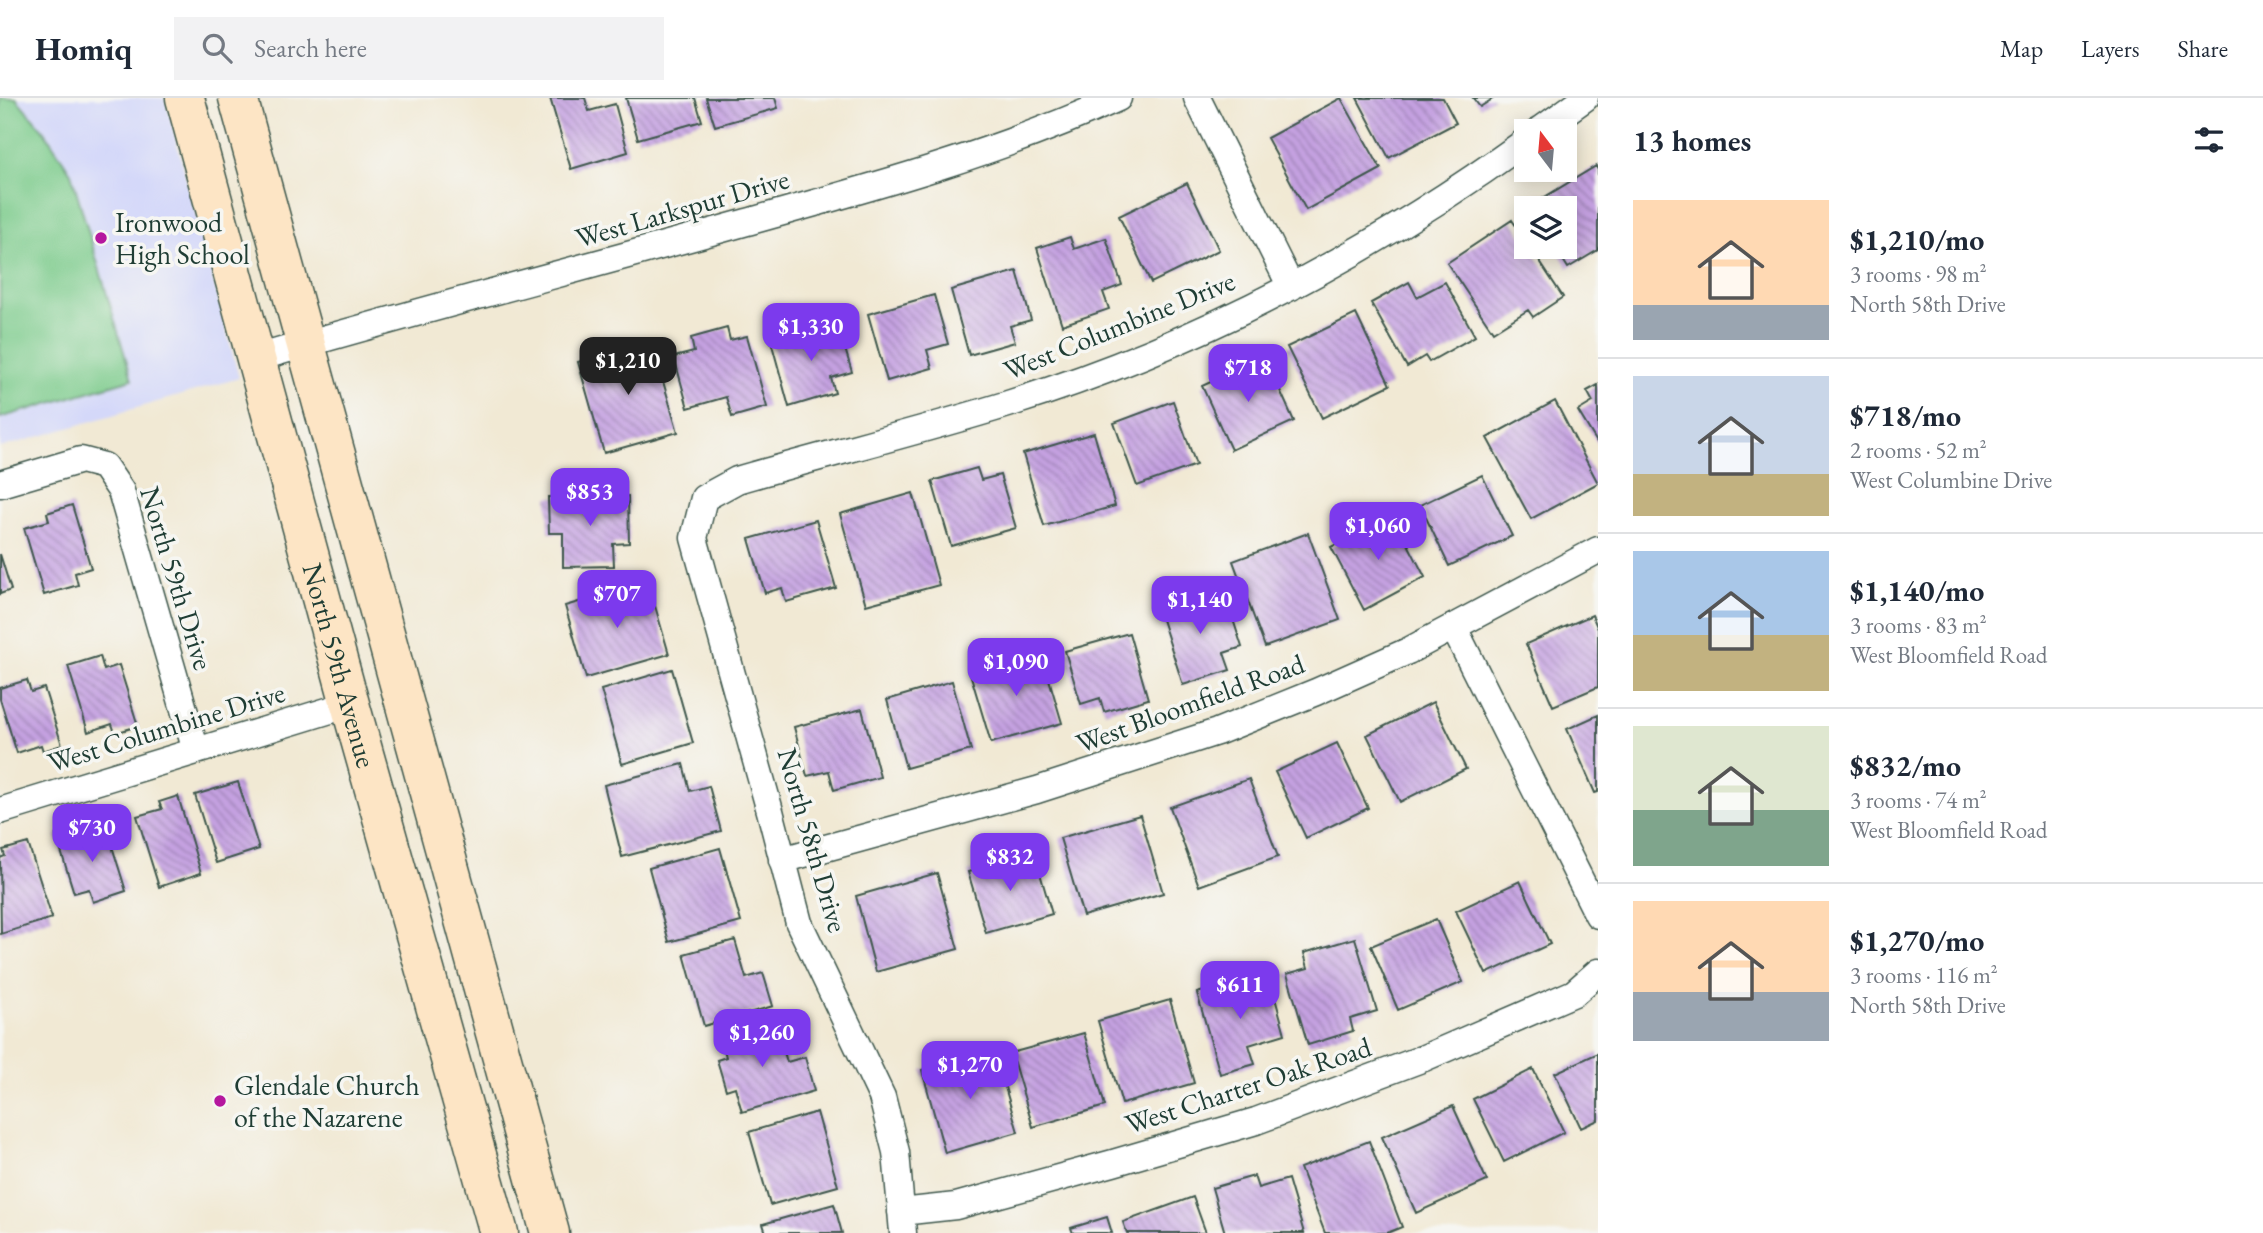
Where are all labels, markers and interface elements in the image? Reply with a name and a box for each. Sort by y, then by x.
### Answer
search box [174,17,664,80]
text: Homiq [35,27,132,70]
icon: search [198,29,236,67]
text: Search here [254,31,367,65]
text: Map [2000,33,2043,64]
text: Layers [2081,33,2140,64]
text: Share [2178,33,2228,64]
north arrow [1514,119,1577,182]
map controls [1514,119,1577,259]
text: 13 homes [1633,121,1751,160]
icon: filters [2190,121,2228,159]
street label: West Larkspur Drive [571,160,793,256]
button: layers [1514,196,1577,259]
place label: Ironwood High School [115,204,250,272]
text: $1,210/mo [1850,220,1984,259]
icon: home [1689,228,1773,312]
marker: Ironwood High School [93,230,109,246]
text: 3 rooms · 98 m² [1850,259,1987,289]
street label: West Columbine Drive [998,262,1240,388]
text: North 58th Drive [1850,289,2006,319]
pin: $1,330 [754,303,868,363]
text: $1,330 [779,311,843,341]
pin: $1,210 [571,338,685,397]
pin: $718 [1207,344,1289,404]
text: $1,210 [596,345,660,375]
text: $718 [1224,352,1272,382]
text: $718/mo [1850,396,1961,435]
icon: home [1689,404,1773,488]
text: 2 rooms · 52 m² [1850,435,1987,465]
text: West Columbine Drive [1850,465,2052,495]
pin: $853 [549,468,631,528]
text: $853 [566,476,614,506]
street label: North 59th Drive [132,482,222,674]
pin: $1,060 [1321,503,1435,562]
text: $1,060 [1346,510,1410,540]
street label: North 59th Avenue [294,559,385,772]
pin: $707 [576,570,658,630]
text: $1,140/mo [1850,571,1984,610]
pin: $1,140 [1143,576,1257,636]
text: $707 [593,578,641,608]
icon: home [1689,579,1773,663]
text: $1,140 [1168,584,1232,614]
text: 3 rooms · 83 m² [1850,610,1987,640]
pin: $1,090 [959,638,1073,698]
text: West Bloomfield Road [1850,640,2047,670]
street label: West Bloomfield Road [1071,645,1310,761]
text: $1,090 [984,646,1048,676]
street label: West Columbine Drive [43,674,289,780]
street label: North 58th Drive [770,744,856,936]
text: $832/mo [1850,746,1961,785]
icon: home [1689,754,1773,838]
text: 3 rooms · 74 m² [1850,785,1987,815]
pin: $730 [51,804,133,864]
text: $730 [68,812,116,842]
text: West Bloomfield Road [1850,815,2047,845]
pin: $832 [969,834,1051,893]
text: $832 [986,841,1034,871]
text: $1,270/mo [1850,921,1984,960]
icon: home [1689,929,1773,1013]
text: 3 rooms · 116 m² [1850,960,1998,990]
pin: $611 [1199,962,1281,1021]
text: $611 [1216,969,1264,999]
text: North 58th Drive [1850,990,2006,1020]
pin: $1,260 [705,1010,819,1069]
text: $1,260 [730,1017,794,1047]
street label: West Charter Oak Road [1120,1028,1376,1142]
pin: $1,270 [913,1042,1027,1101]
text: $1,270 [938,1049,1002,1079]
place label: Glendale Church of the Nazarene [234,1067,420,1135]
marker: Glendale Church of the Nazarene [212,1093,228,1109]

